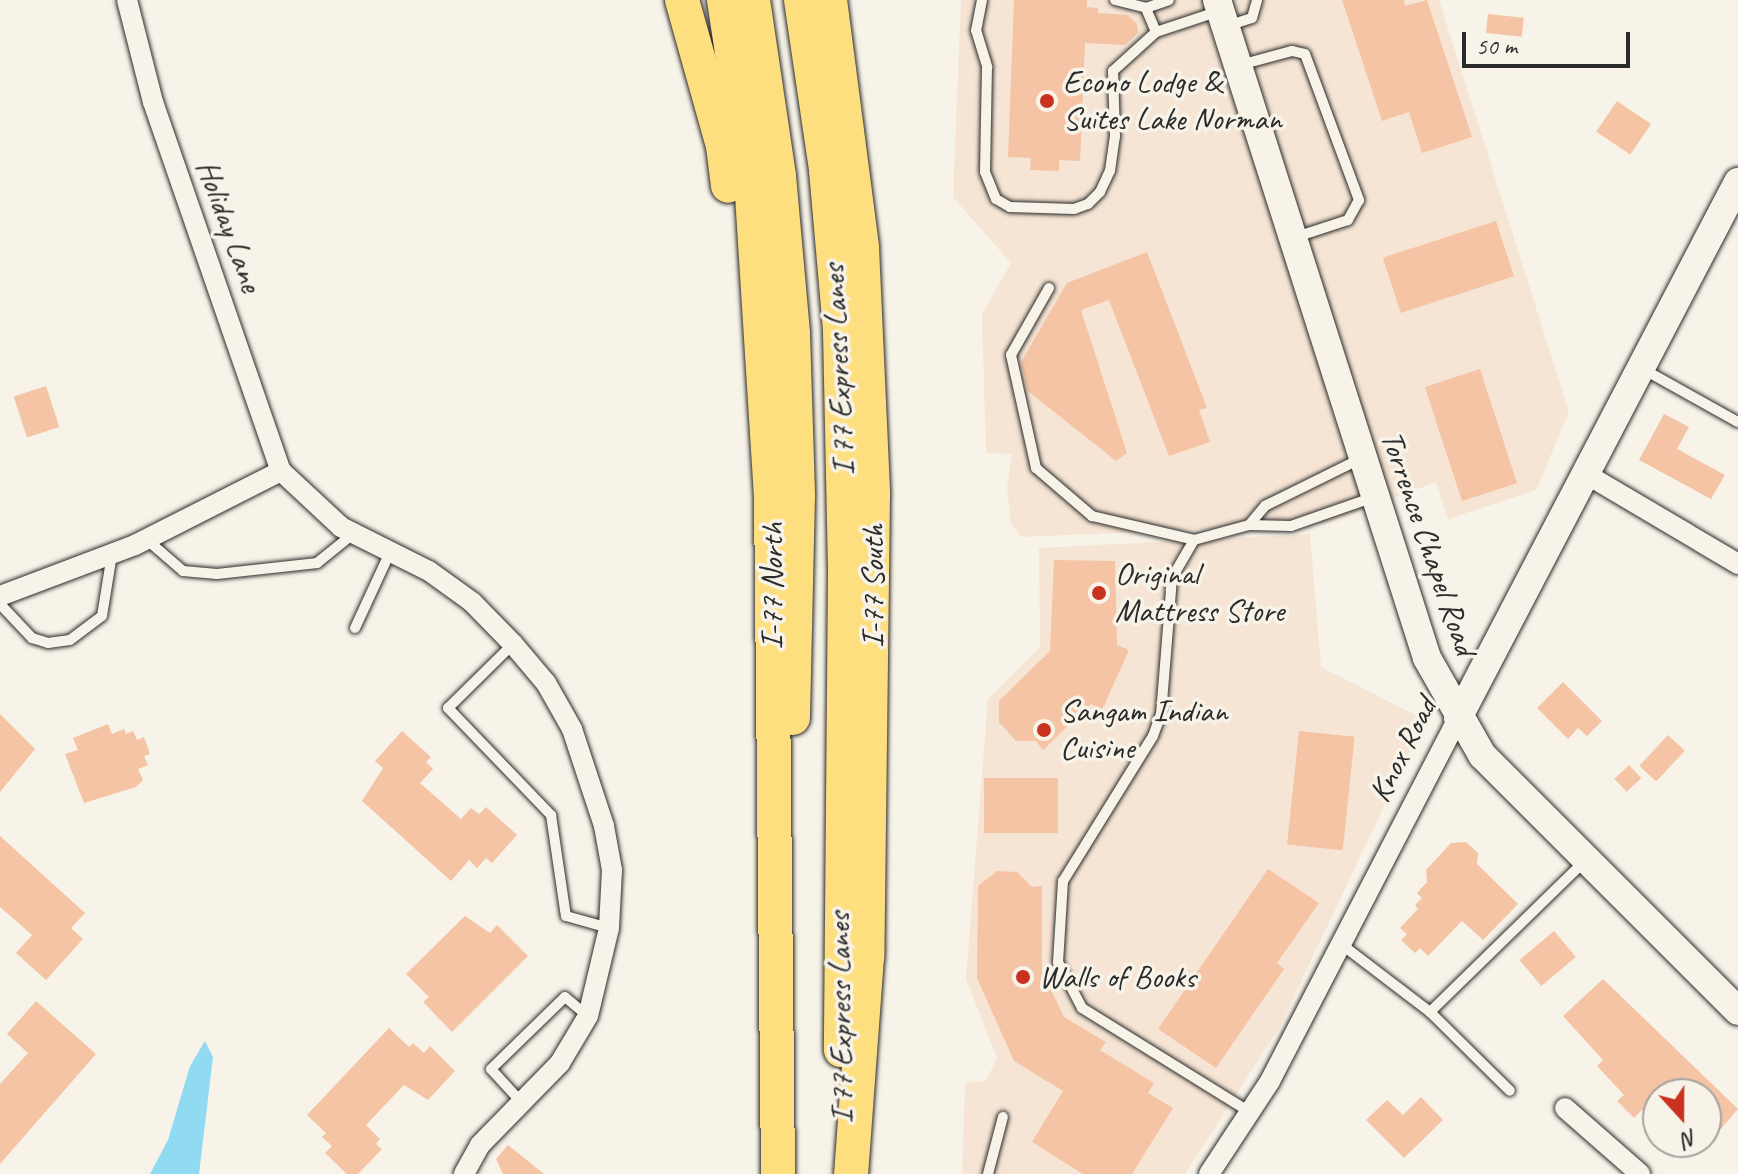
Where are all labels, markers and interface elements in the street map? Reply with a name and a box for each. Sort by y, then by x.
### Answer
scale bar [1466,16,1634,66]
text: 50 m [1476,31,1517,61]
place label: Econo Lodge & Suites Lake Norman [1063,64,1282,139]
marker: Econo Lodge & Suites Lake Norman [1038,92,1056,110]
street label: Holiday Lane [187,155,271,297]
street label: I 77 Express Lanes [814,263,864,477]
street label: Torrence Chapel Road [1372,426,1484,660]
street label: I-77 North [753,523,791,649]
street label: I-77 South [854,524,892,648]
place label: Original Mattress Store [1115,556,1285,631]
marker: Original Mattress Store [1090,584,1108,602]
street label: Knox Road [1360,691,1446,809]
place label: Sangam Indian Cuisine [1060,693,1226,768]
marker: Sangam Indian Cuisine [1035,721,1053,739]
street label: I 77 Express Lanes [820,912,862,1124]
place label: Walls of Books [1039,958,1196,996]
marker: Walls of Books [1014,968,1032,986]
north arrow [1642,1078,1722,1158]
text: N [1679,1123,1701,1154]

